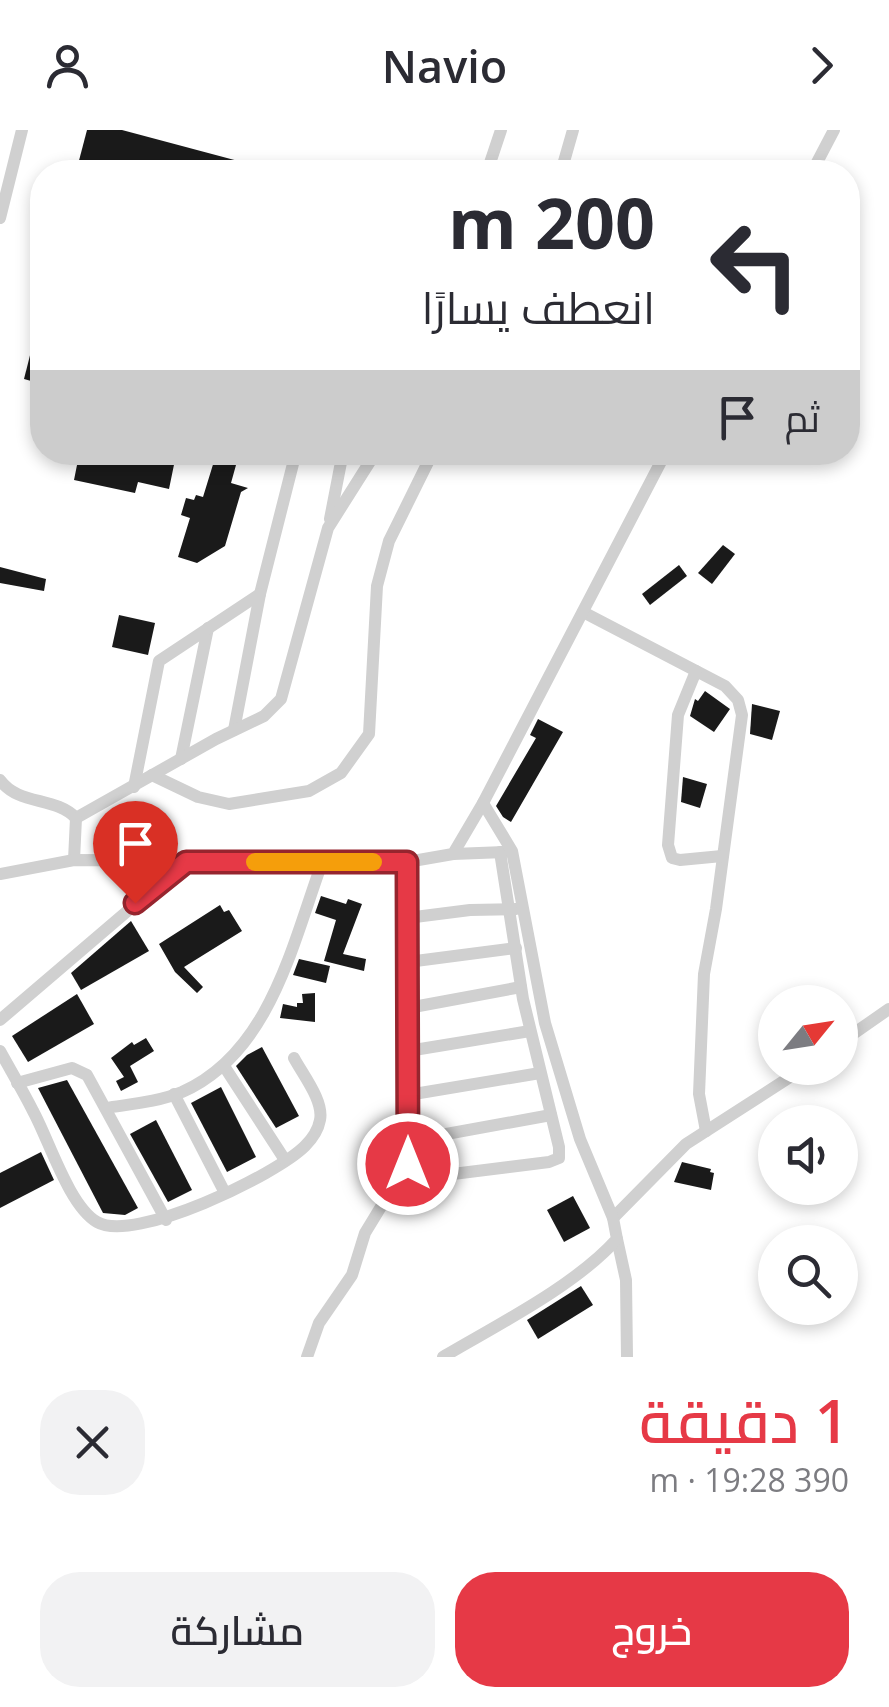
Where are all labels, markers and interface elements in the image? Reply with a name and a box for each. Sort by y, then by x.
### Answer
text: Navio [382,35,507,96]
icon: person [40,38,95,93]
icon: forward [794,38,849,93]
text: 200 m [448,174,655,270]
icon: left [690,200,820,330]
text: انعطف يسارًا [421,276,655,337]
icon: arrive [710,390,765,445]
text: ثم [785,391,820,443]
pin [93,801,178,904]
icon: arrive [108,816,163,871]
north arrow [758,985,858,1085]
map controls [758,985,858,1325]
button: sound [758,1105,858,1205]
position arrow [356,1112,460,1216]
button: search [758,1225,858,1325]
text: 1 دقيقة [639,1379,849,1461]
button: close [40,1390,145,1495]
text: 390 m · 19:28 [650,1458,849,1501]
button: مشاركة [40,1572,435,1687]
button: خروج [455,1572,849,1687]

